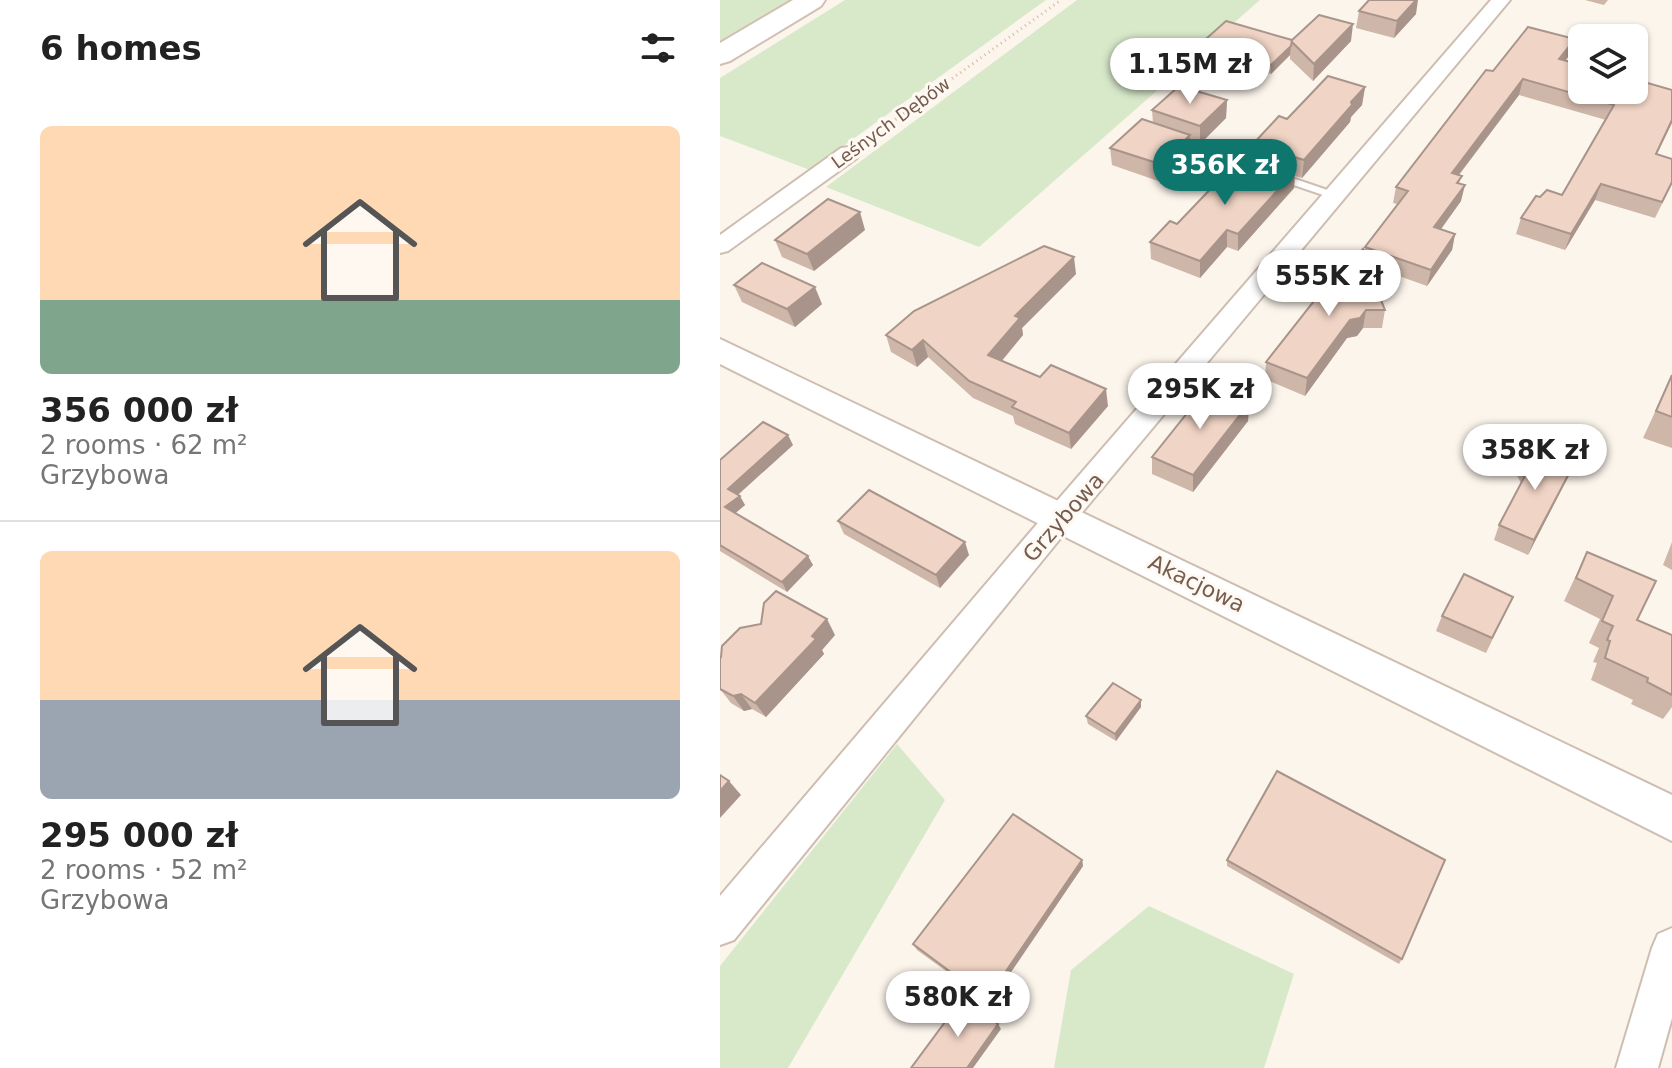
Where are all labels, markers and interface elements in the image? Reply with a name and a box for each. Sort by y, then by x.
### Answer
map controls [1568,24,1648,104]
button: layers [1568,24,1648,104]
icon: filters [636,26,680,70]
text: 6 homes [40,28,202,68]
pin: 1.15M zł [1107,38,1273,106]
text: 1.15M zł [1128,49,1252,79]
street label: Leśnych Dębów [827,73,954,173]
pin: 356K zł [1151,139,1299,207]
text: 356K zł [1171,150,1279,180]
icon: home [288,178,432,322]
pin: 555K zł [1255,250,1403,318]
text: 555K zł [1275,261,1383,291]
pin: 295K zł [1126,363,1274,431]
text: 295K zł [1146,374,1254,404]
text: 356 000 zł [40,390,238,430]
pin: 358K zł [1461,424,1609,492]
text: 2 rooms · 62 m² [40,430,248,460]
text: 358K zł [1481,435,1589,465]
text: Grzybowa [40,460,169,490]
street label: Grzybowa [1018,468,1109,567]
street label: Akacjowa [1145,549,1249,617]
icon: home [288,603,432,747]
text: 295 000 zł [40,815,238,855]
text: 2 rooms · 52 m² [40,855,248,885]
text: Grzybowa [40,885,169,915]
pin: 580K zł [884,971,1032,1039]
text: 580K zł [904,982,1012,1012]

